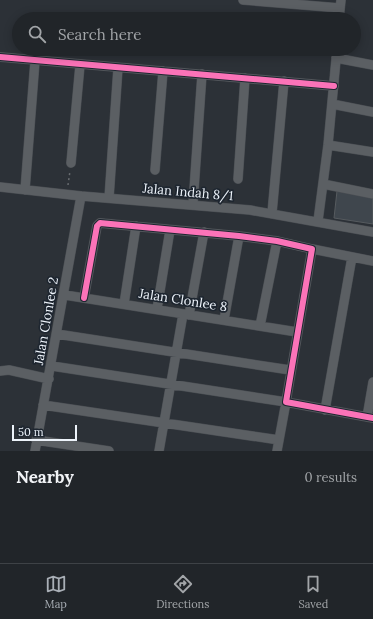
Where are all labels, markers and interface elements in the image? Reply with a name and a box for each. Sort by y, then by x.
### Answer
search box [12,12,361,56]
icon: search [26,23,48,45]
text: Search here [58,25,141,44]
street label: Jalan Indah 8/1 [141,179,234,204]
street label: Jalan Clonlee 2 [30,276,62,367]
street label: Jalan Clonlee 8 [137,284,228,315]
scale bar [12,423,77,442]
text: 50 m [18,425,44,439]
text: Nearby [16,466,74,488]
text: 0 results [305,469,357,486]
tab: Map [45,573,67,611]
tab: Directions [156,573,209,611]
tab: Saved [299,573,328,611]

